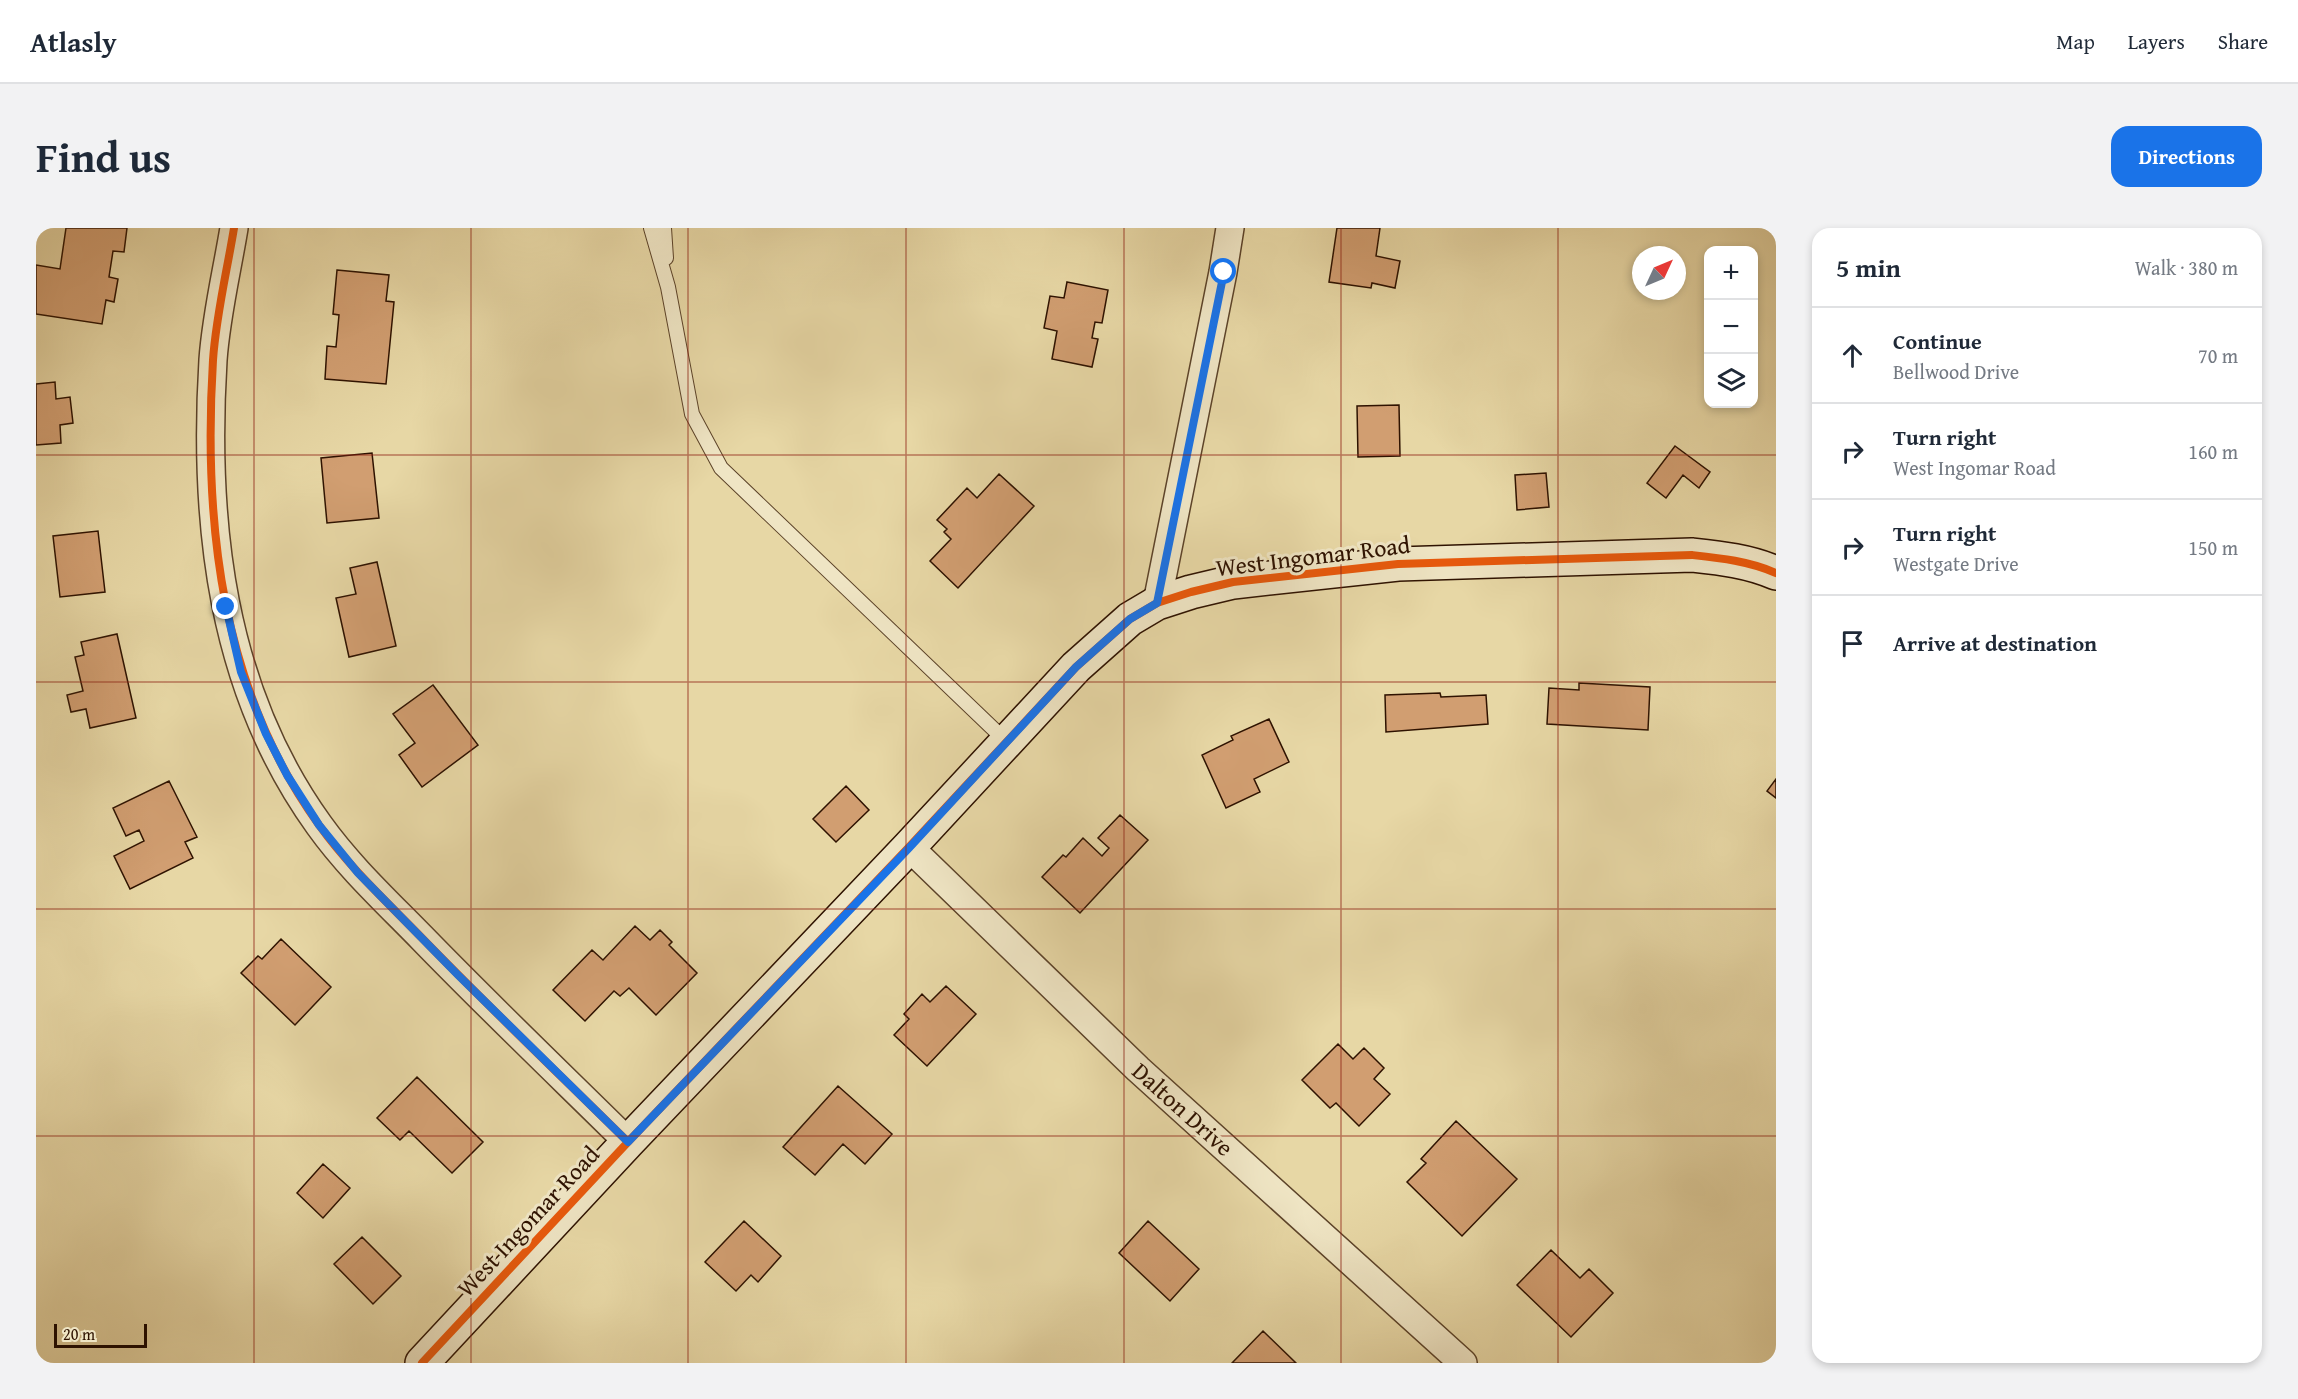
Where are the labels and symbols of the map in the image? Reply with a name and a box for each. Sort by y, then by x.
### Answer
north arrow [1632,246,1686,300]
route start [1210,258,1236,284]
street label: West Ingomar Road [1214,527,1412,585]
route end [212,593,238,619]
street label: Dalton Drive [1124,1054,1242,1164]
street label: West Ingomar Road [449,1137,608,1304]
scale bar [54,1321,147,1348]

